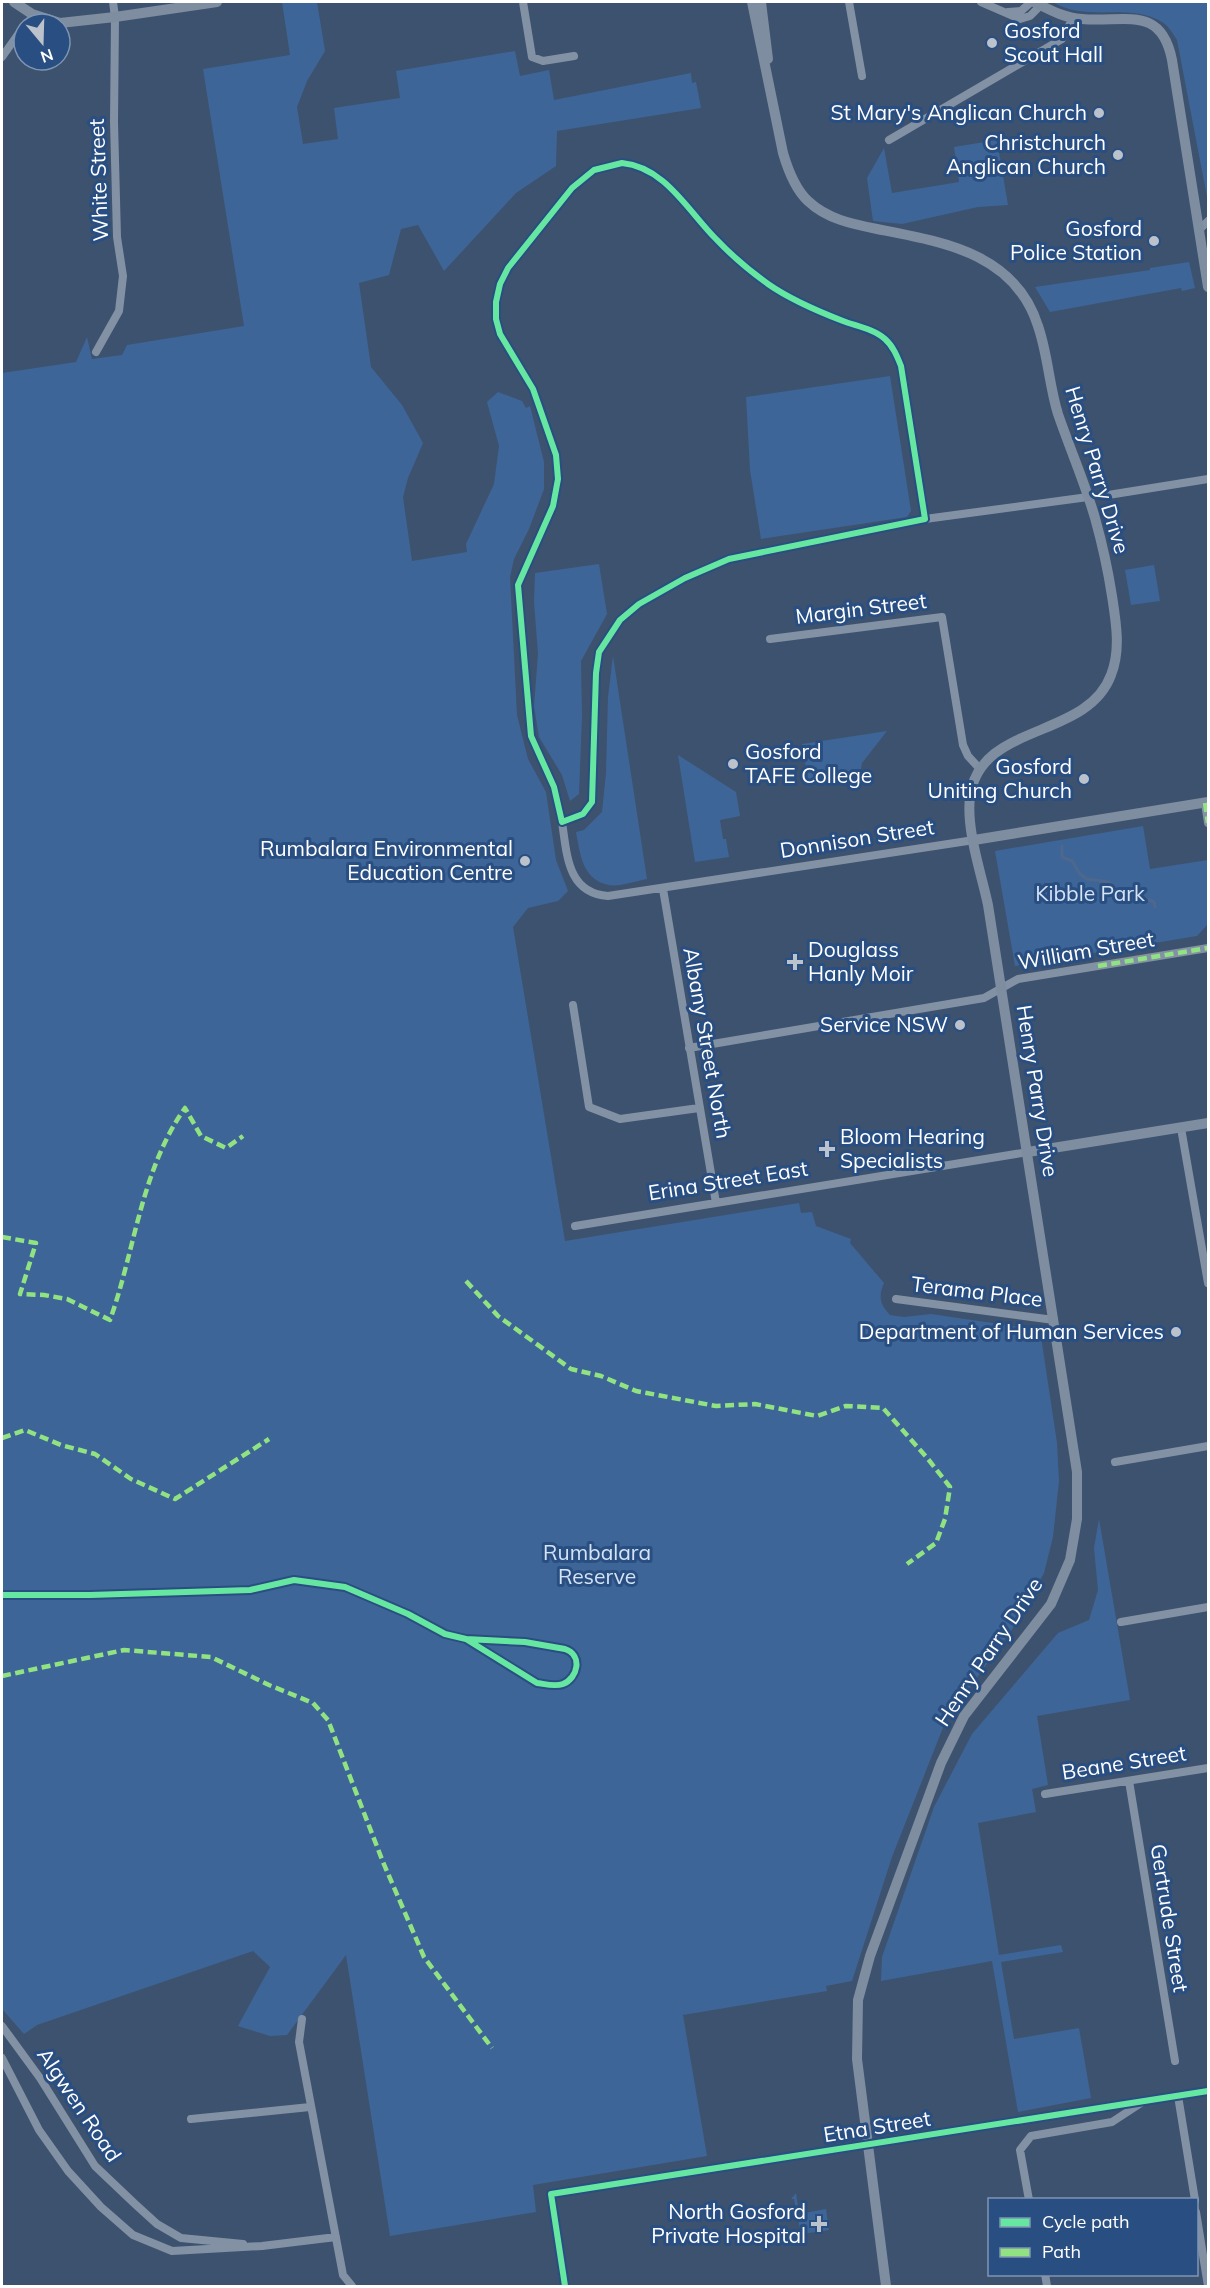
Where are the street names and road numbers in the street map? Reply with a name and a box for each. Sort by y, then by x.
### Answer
street label: White Street [83,118,113,242]
street label: Henry Parry Drive [1060,383,1136,557]
street label: Margin Street [794,587,928,629]
street label: Donnison Street [778,813,936,863]
street label: William Street [1016,925,1156,975]
street label: Albany Street North [678,945,738,1140]
street label: Henry Parry Drive [1012,1003,1064,1179]
street label: Erina Street East [646,1155,810,1205]
street label: Terama Place [910,1270,1044,1312]
street label: Henry Parry Drive [929,1572,1048,1731]
street label: Beane Street [1060,1739,1188,1785]
street label: Gertrude Street [1145,1842,1195,1994]
street label: Algwen Road [32,2043,127,2166]
street label: Etna Street [821,2105,932,2147]

